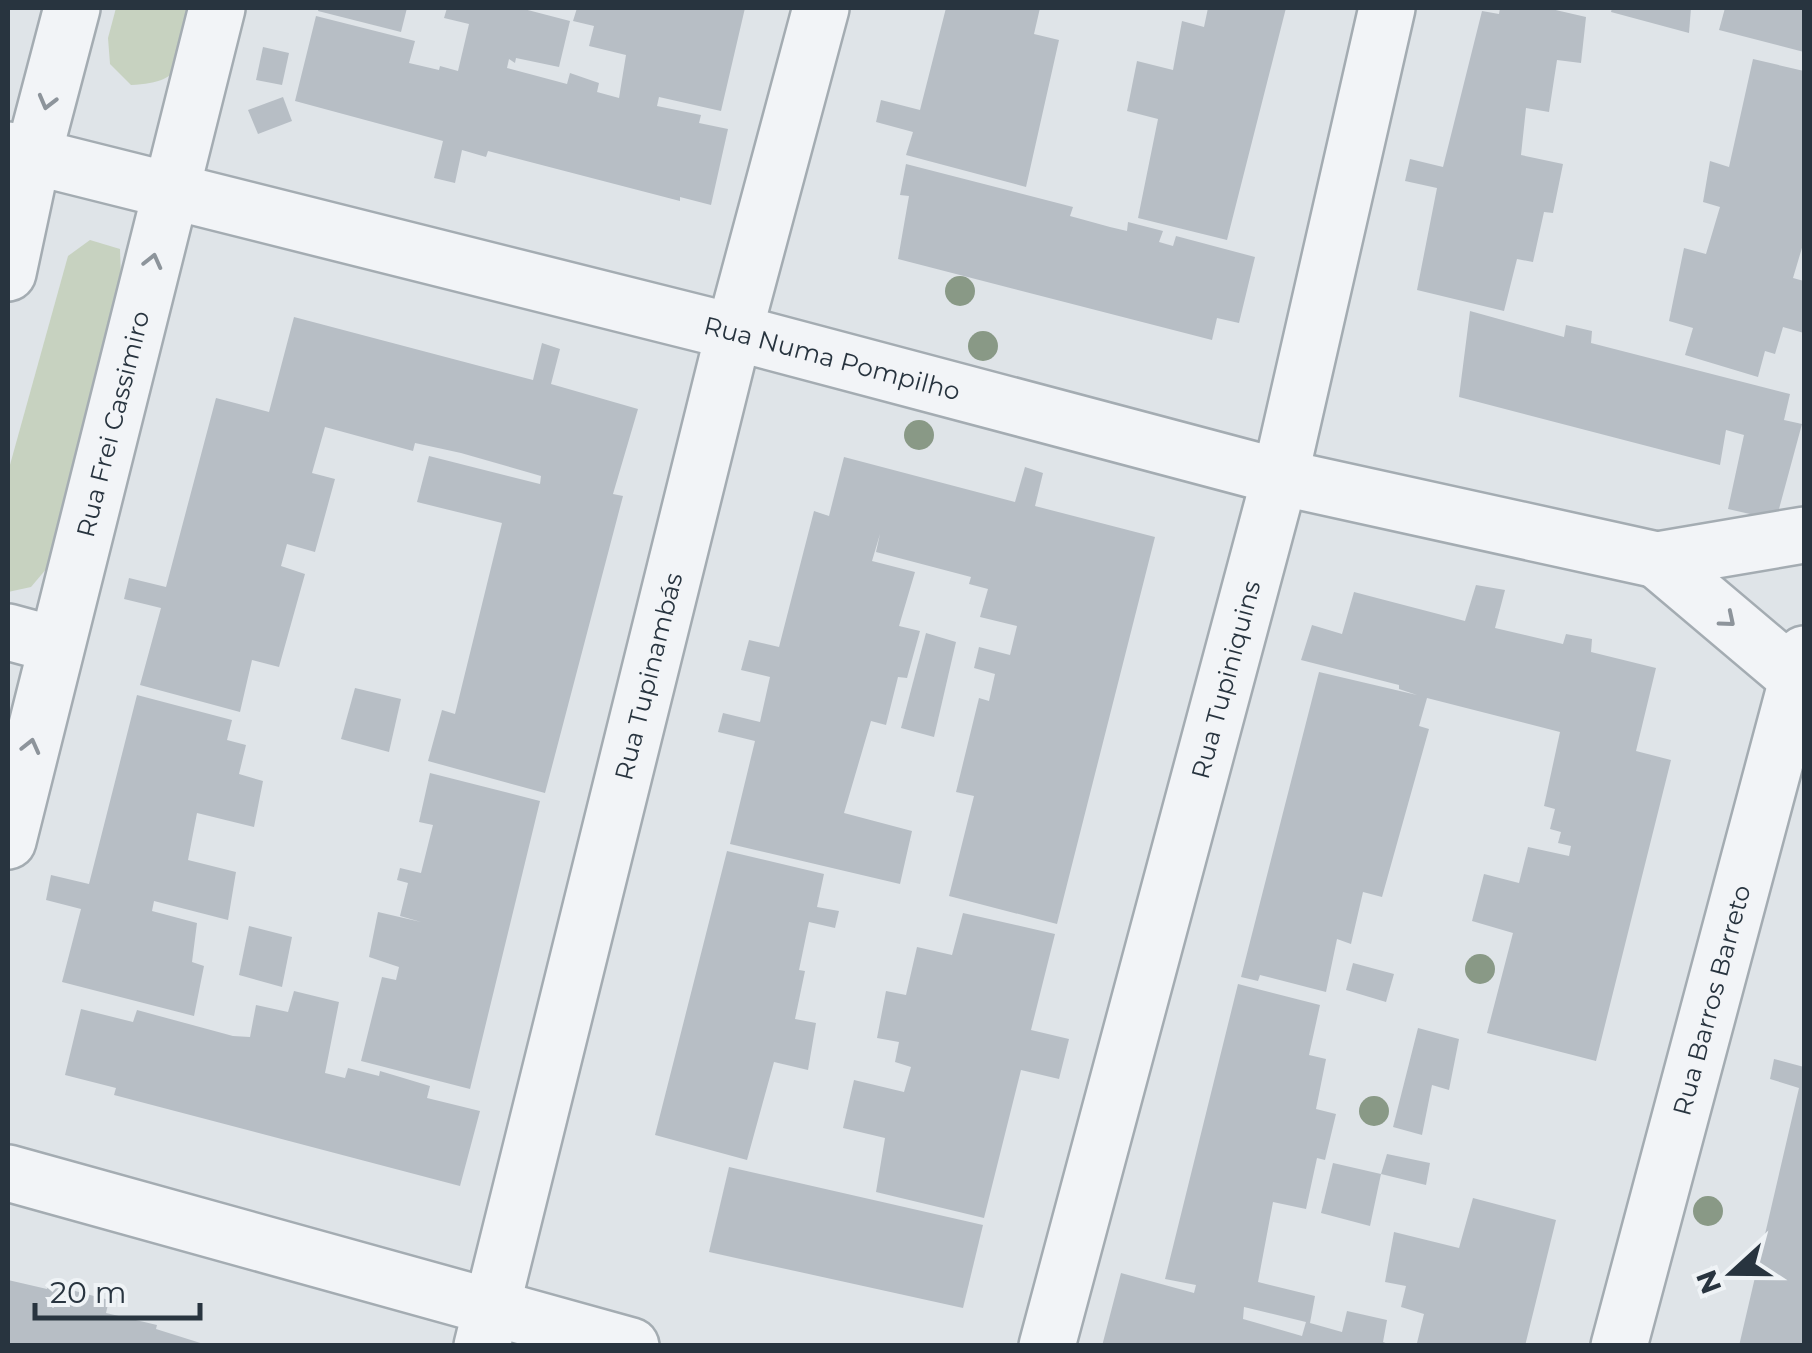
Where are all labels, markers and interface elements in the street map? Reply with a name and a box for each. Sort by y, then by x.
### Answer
one-way arrow [38,93,59,110]
one-way arrow [142,253,163,270]
street label: Rua Frei Cassimiro [70,308,155,540]
street label: Rua Numa Pompilho [701,310,964,406]
street label: Rua Tupinambás [608,570,689,783]
street label: Rua Tupiniquins [1185,577,1267,782]
one-way arrow [1717,608,1735,626]
one-way arrow [19,738,40,755]
street label: Rua Barros Barreto [1666,882,1757,1119]
north arrow [1682,1223,1782,1323]
scale bar [35,1258,200,1320]
text: N [1689,1265,1729,1299]
text: 20 m [50,1274,127,1311]

